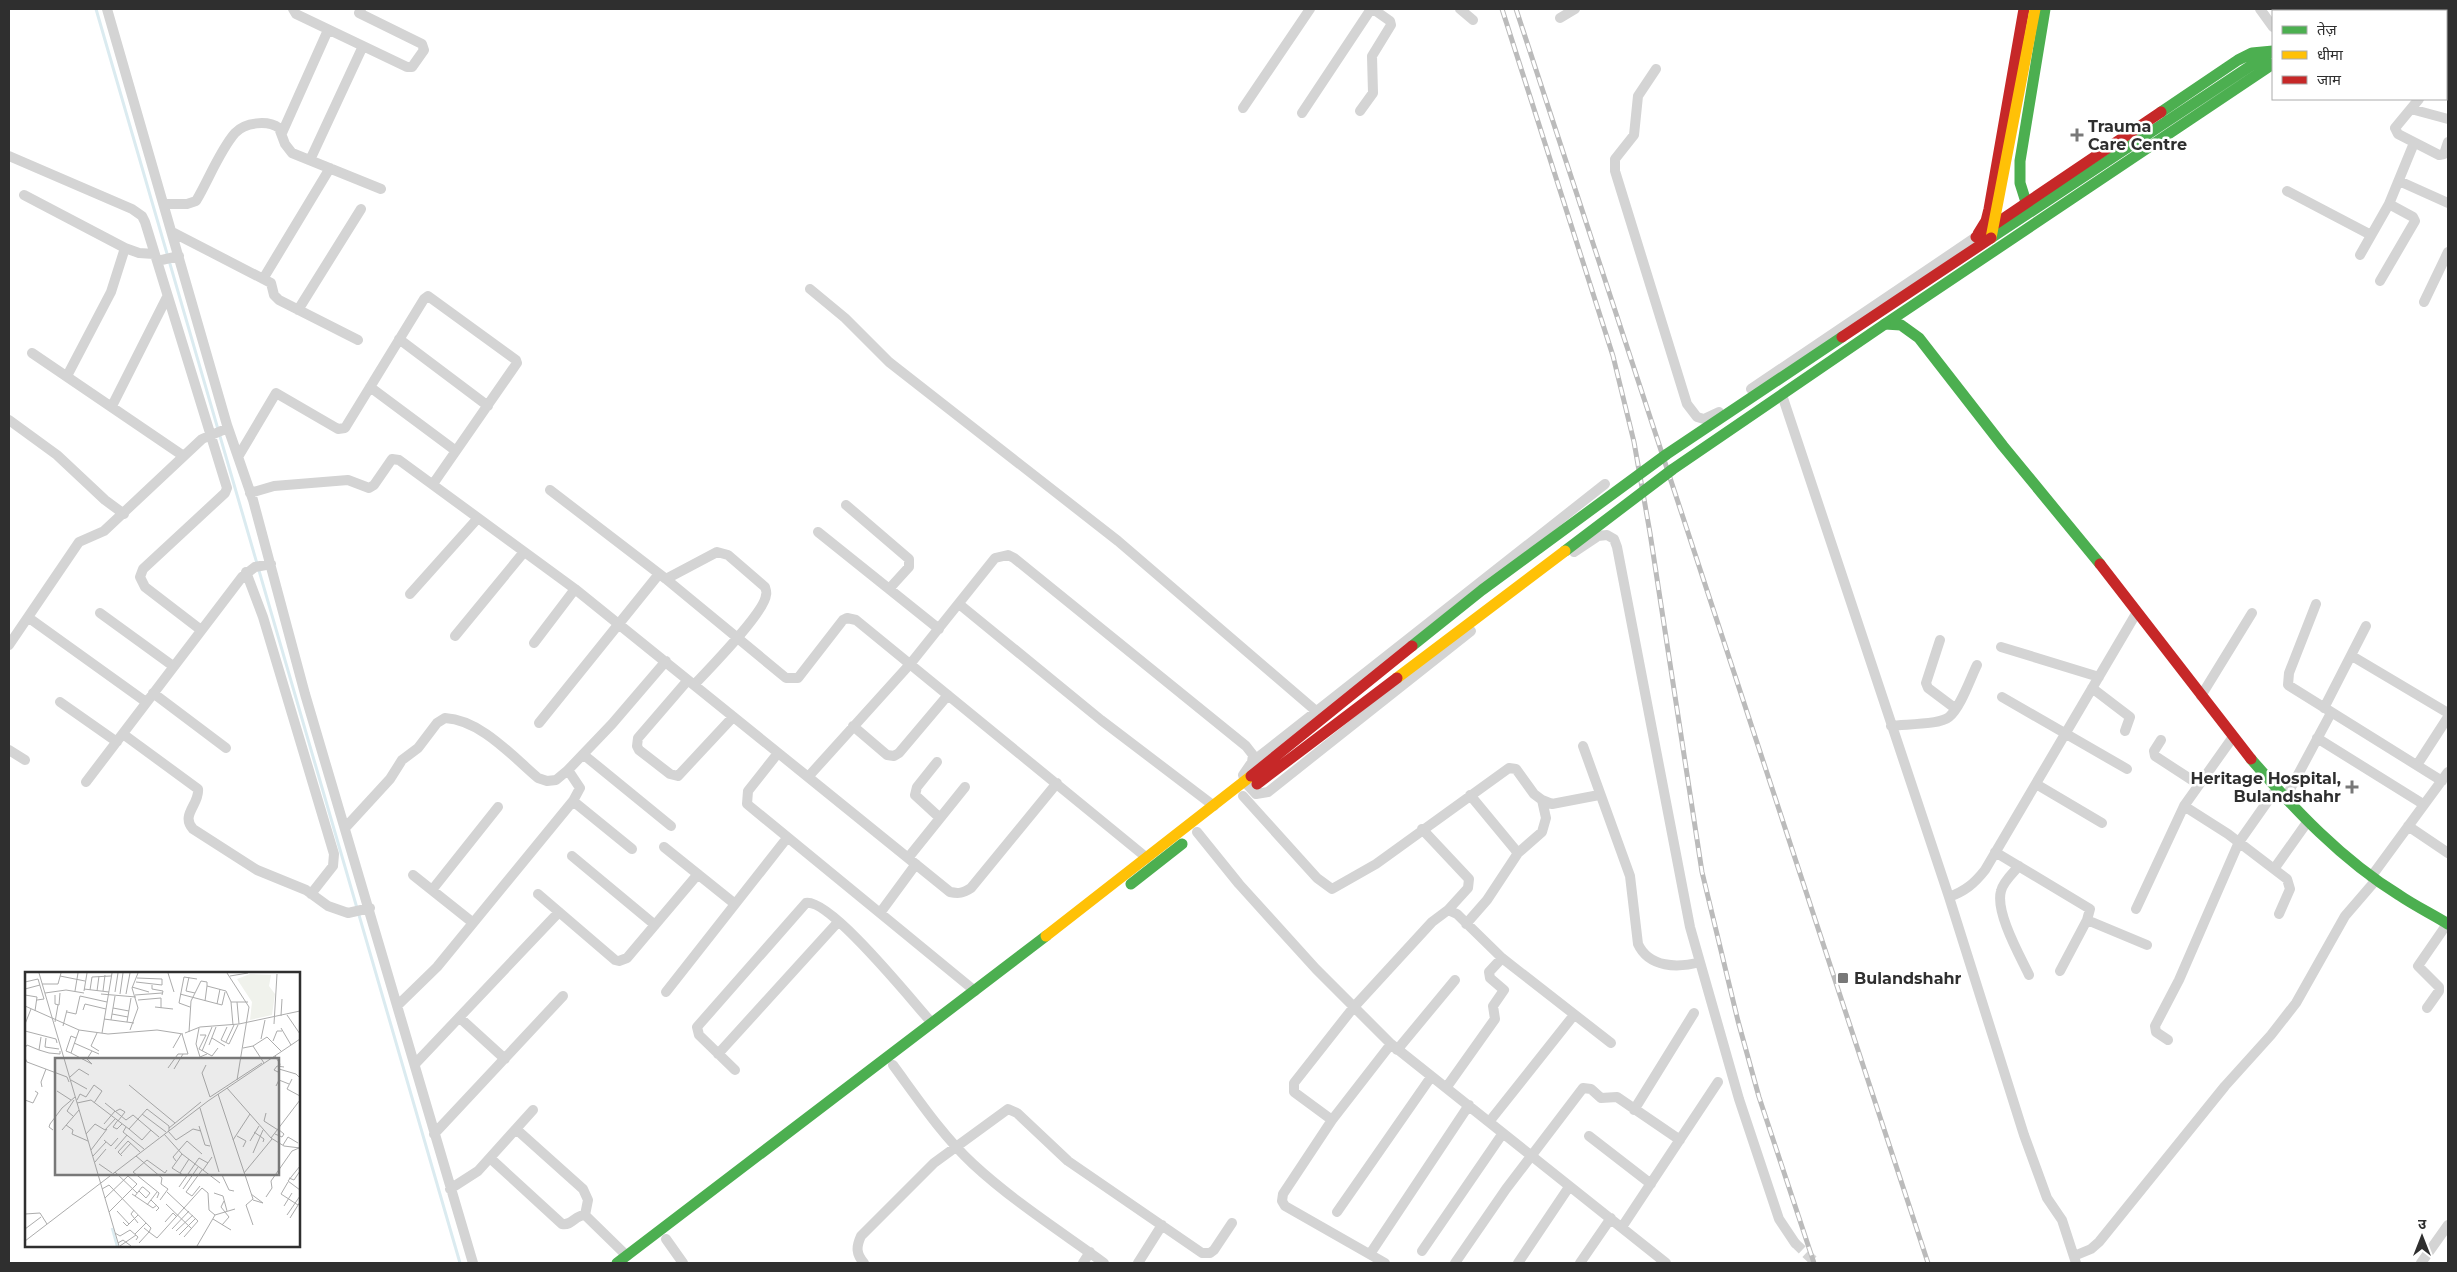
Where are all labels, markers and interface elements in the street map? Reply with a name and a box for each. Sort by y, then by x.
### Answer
legend [2272,10,2447,100]
text: तेज़ [2317,20,2338,39]
text: धीमा [2317,45,2344,64]
text: जाम [2317,70,2342,89]
place label: Trauma Care Centre [2088,117,2187,154]
marker: Trauma Care Centre [2070,128,2084,142]
place label: Heritage Hospital, Bulandshahr [2191,769,2341,806]
marker: Heritage Hospital, Bulandshahr [2345,780,2359,794]
place label: Bulandshahr [1854,969,1962,988]
marker: Bulandshahr [1836,971,1850,985]
inset map [25,972,300,1247]
north arrow [2397,1212,2447,1262]
text: उ [2418,1215,2427,1233]

